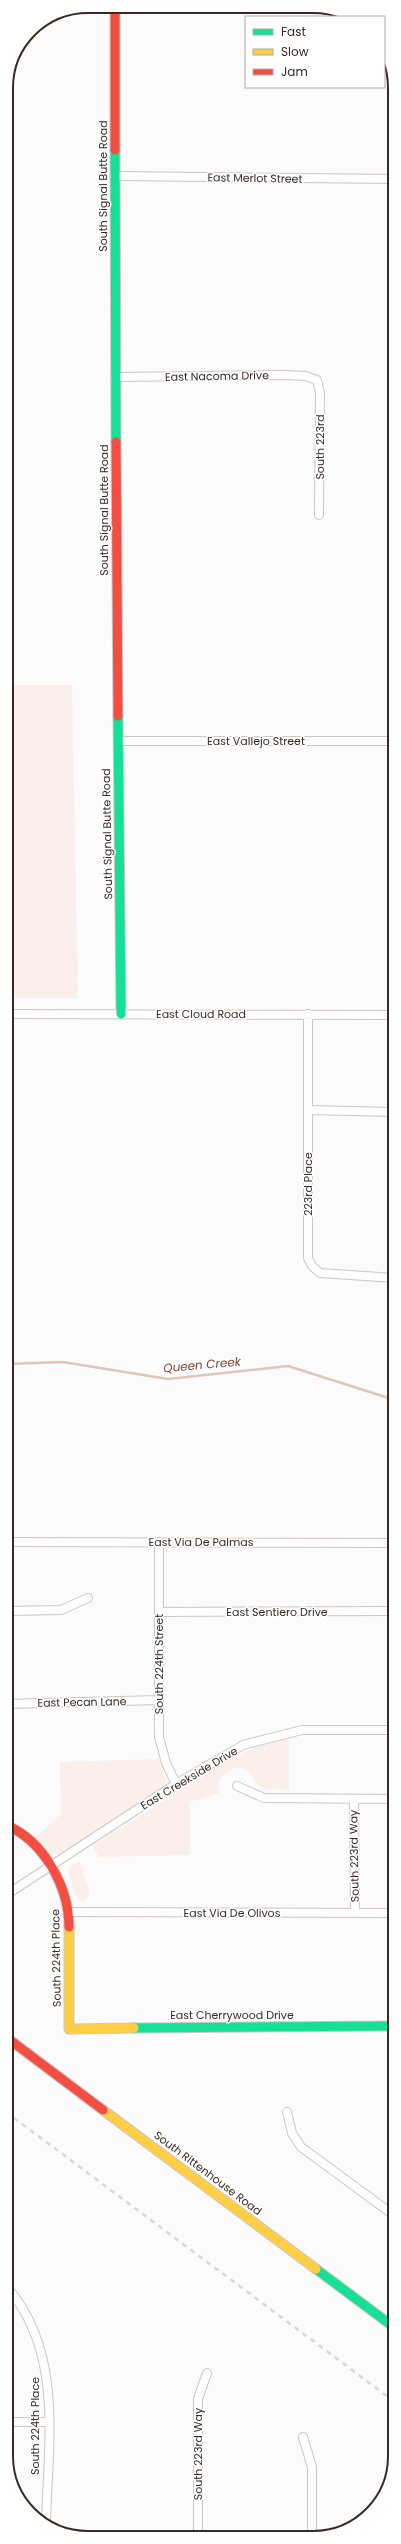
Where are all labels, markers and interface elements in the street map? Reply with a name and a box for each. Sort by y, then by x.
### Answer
legend [245,16,385,88]
text: Fast [281,23,306,40]
text: Slow [281,43,309,60]
text: Jam [281,63,308,80]
street label: South Signal Butte Road [95,120,111,252]
street label: East Merlot Street [207,169,303,187]
street label: East Nacoma Drive [165,367,269,385]
street label: South 223rd [312,414,328,480]
street label: South Signal Butte Road [96,444,112,576]
street label: East Vallejo Street [207,733,305,749]
street label: South Signal Butte Road [98,768,116,900]
street label: East Cloud Road [156,1006,246,1022]
street label: 223rd Place [300,1152,316,1216]
water label: Queen Creek [162,1353,242,1376]
street label: East Via De Palmas [149,1534,254,1550]
street label: East Sentiero Drive [226,1604,328,1620]
street label: South 224th Street [151,1614,167,1714]
street label: East Pecan Lane [37,1693,127,1711]
street label: East Creekside Drive [137,1742,241,1813]
street label: South 223rd Way [345,1809,363,1902]
street label: East Via De Olivos [184,1905,281,1921]
street label: South 224th Place [47,1909,65,2007]
street label: East Cherrywood Drive [170,2007,294,2023]
street label: South Rittenhouse Road [151,2127,265,2219]
street label: South 224th Place [27,2377,43,2475]
street label: South 223rd Way [190,2407,206,2500]

